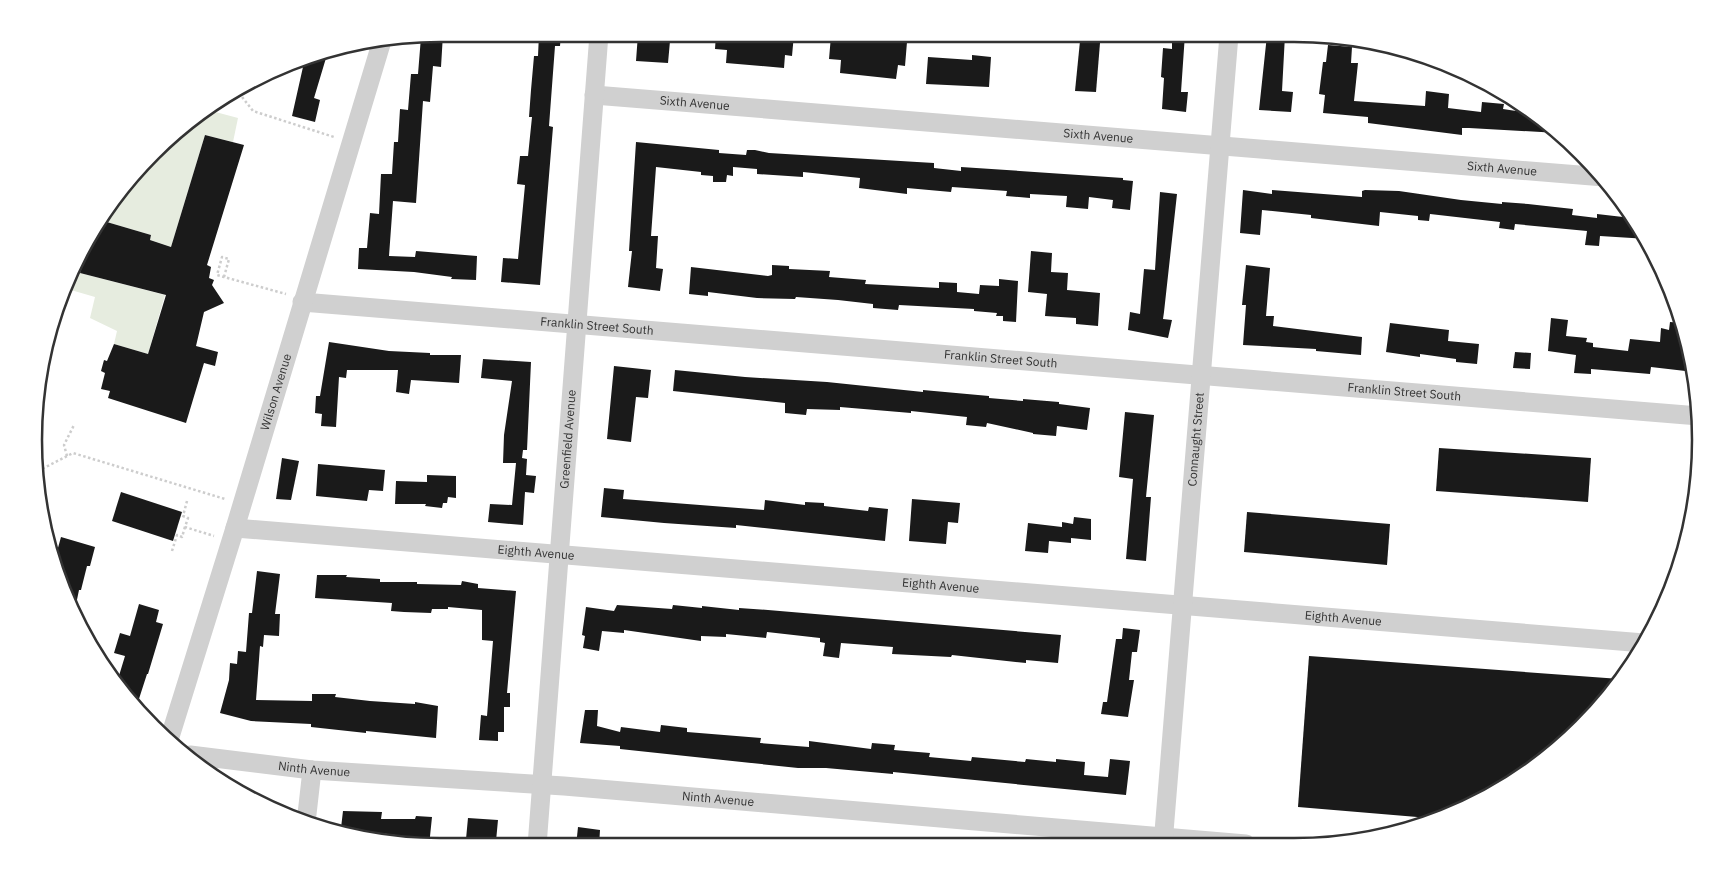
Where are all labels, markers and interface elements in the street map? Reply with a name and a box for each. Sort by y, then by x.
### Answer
street label: Sixth Avenue [659,92,731,113]
street label: Sixth Avenue [1063,125,1134,146]
street label: Sixth Avenue [1467,158,1538,179]
street label: Franklin Street South [540,313,654,338]
street label: Franklin Street South [943,346,1058,371]
street label: Wilson Avenue [257,351,294,432]
street label: Franklin Street South [1347,379,1462,404]
street label: Greenfield Avenue [556,389,579,489]
street label: Connaught Street [1184,392,1207,487]
street label: Eighth Avenue [497,541,576,563]
street label: Eighth Avenue [902,574,980,596]
street label: Eighth Avenue [1304,607,1383,629]
street label: Ninth Avenue [277,758,351,779]
street label: Ninth Avenue [681,788,755,809]

